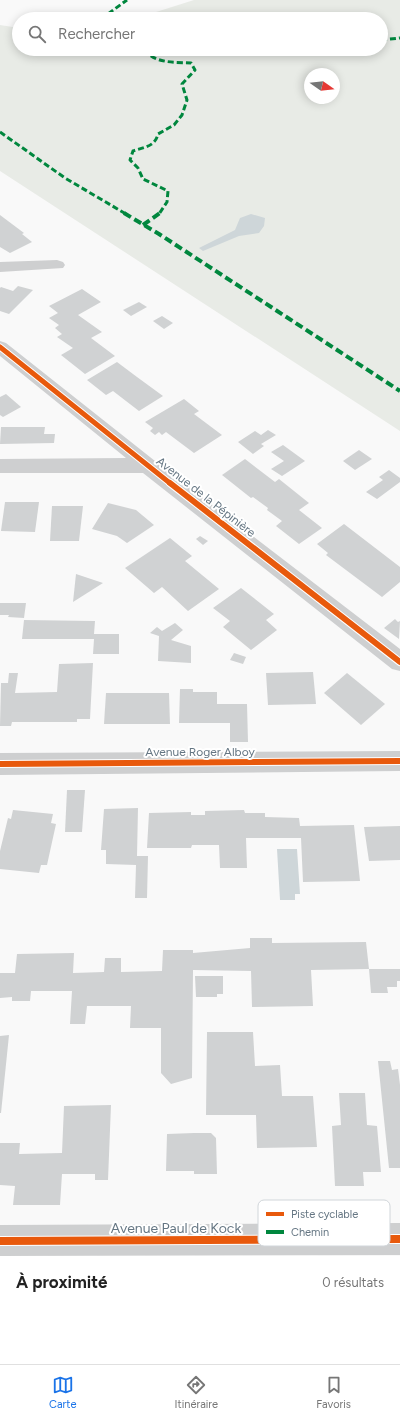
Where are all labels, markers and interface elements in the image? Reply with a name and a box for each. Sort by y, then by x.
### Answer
search box [12,12,388,56]
icon: search [26,23,48,45]
text: Rechercher [58,25,135,43]
north arrow [304,68,340,104]
street label: Avenue de la Pépinière [154,454,259,540]
street label: Avenue Roger Alboy [145,745,255,759]
legend [258,1200,390,1246]
text: Piste cyclable [291,1208,358,1221]
street label: Avenue Paul de Kock [111,1220,241,1237]
text: Chemin [291,1226,329,1239]
text: À proximité [16,1272,107,1292]
text: 0 résultats [322,1275,384,1290]
tab: Carte [49,1374,76,1411]
tab: Itinéraire [175,1374,218,1411]
tab: Favoris [316,1374,351,1411]

